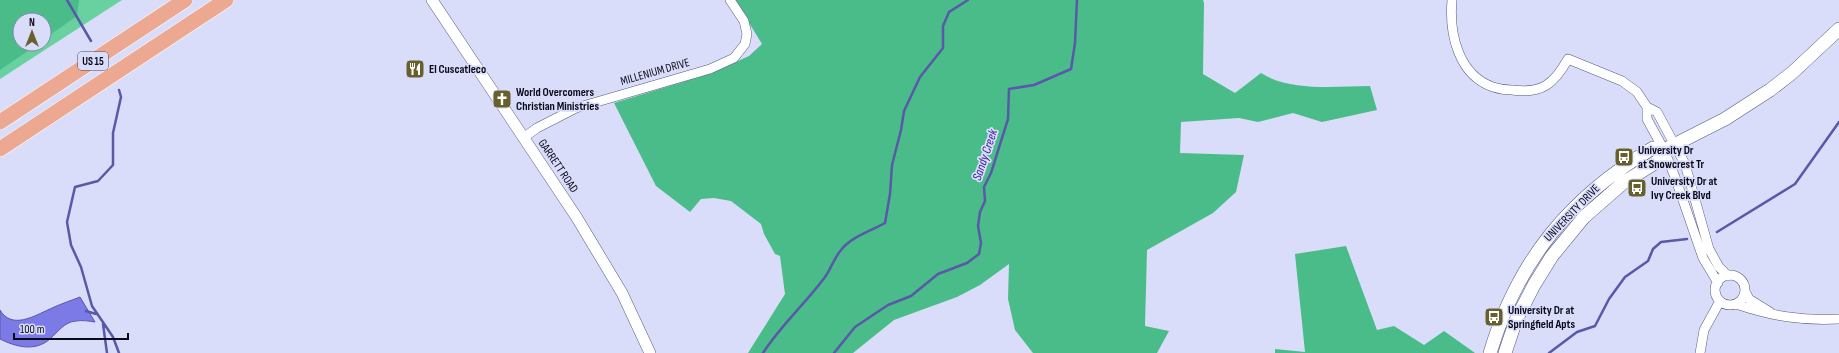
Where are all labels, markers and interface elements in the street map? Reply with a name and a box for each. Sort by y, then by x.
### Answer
north arrow [12,12,52,52]
text: N [29,16,35,29]
road number: US 15 [78,52,108,70]
street label: MILLENIUM DRIVE [619,55,691,89]
restaurant icon: El Cuscatleco [404,58,426,80]
place label: El Cuscatleco [429,62,486,77]
place label: World Overcomers Christian Ministries [516,85,599,114]
church icon: World Overcomers Christian Ministries [491,88,513,110]
water label: Sandy Creek [969,126,1002,183]
street label: GARRETT ROAD [535,136,581,196]
place label: University Dr at Snowcrest Tr [1638,143,1705,172]
bus stop icon: University Dr at Snowcrest Tr [1613,146,1635,168]
place label: University Dr at Ivy Creek Blvd [1651,174,1717,203]
bus stop icon: University Dr at Ivy Creek Blvd [1626,177,1648,199]
street label: UNIVERSITY DRIVE [1541,181,1603,245]
place label: University Dr at Springfield Apts [1508,303,1575,332]
bus stop icon: University Dr at Springfield Apts [1483,306,1505,328]
scale bar [14,315,128,341]
text: 100 m [20,322,45,337]

